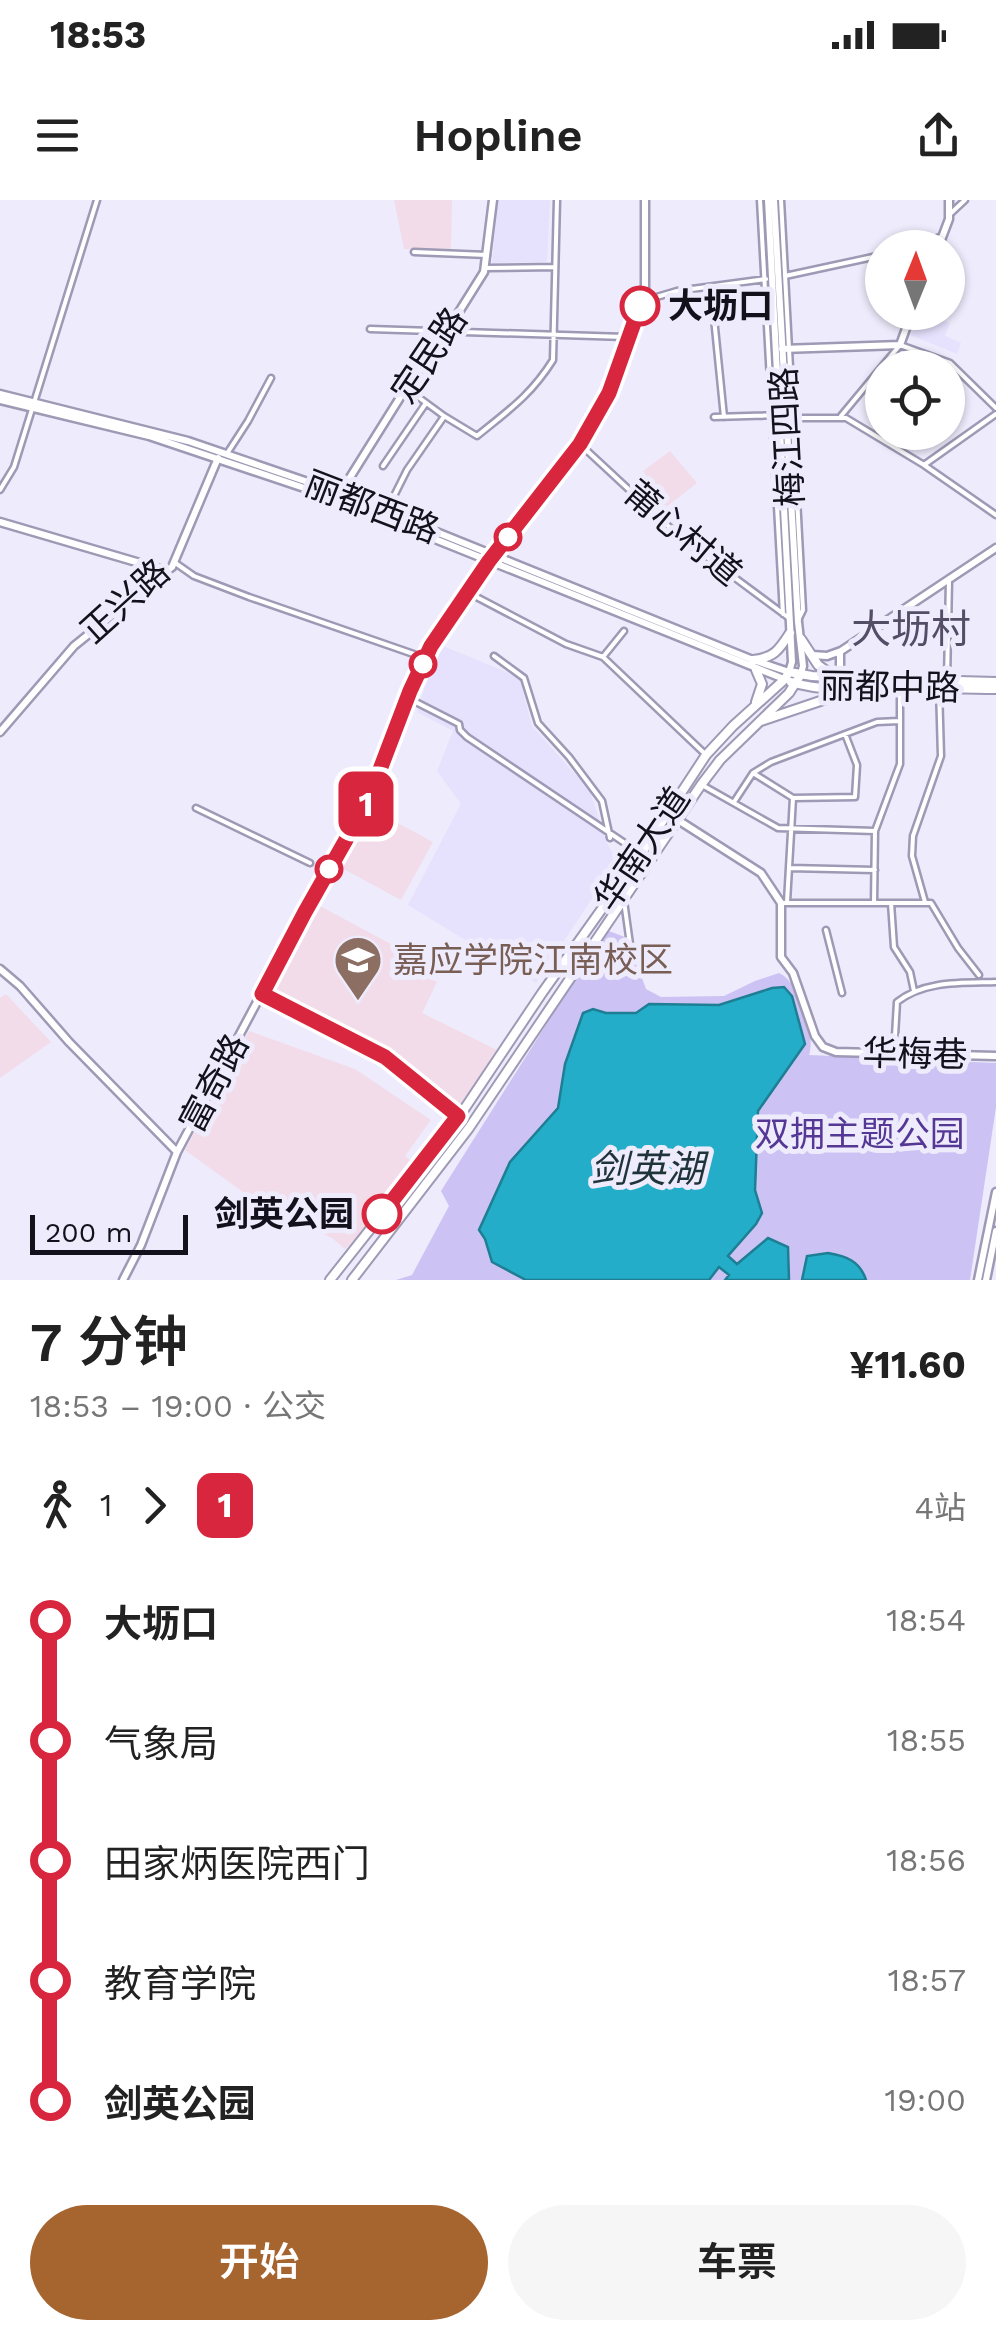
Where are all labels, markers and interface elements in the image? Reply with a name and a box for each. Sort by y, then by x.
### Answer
text: 18:53 [50,13,146,57]
icon: menu [30,108,85,163]
icon: share [911,108,966,163]
text: Hopline [413,109,583,162]
north arrow [865,230,965,330]
map controls [865,230,965,450]
place label: 大坜口 [668,285,773,327]
marker: 大坜口 [621,287,659,325]
street label: 定民路 [382,300,476,410]
button: locate [865,350,965,450]
street label: 梅江四路 [762,366,812,508]
street label: 丽都西路 [299,462,445,552]
street label: 莆心村道 [616,472,750,594]
unlabelled marker [495,524,521,550]
street label: 正兴路 [72,550,178,652]
district label: 大坜村 [851,606,971,653]
unlabelled marker [410,651,436,677]
street label: 丽都中路 [820,665,960,709]
line badge: 1 [334,772,398,836]
street label: 华南大道 [585,779,699,919]
text: 1 [358,783,374,825]
unlabelled marker [316,856,342,882]
school or university icon: 嘉应学院江南校区 [332,934,384,1002]
place label: 嘉应学院江南校区 [393,939,673,981]
street label: 富奇路 [171,1027,257,1139]
street label: 华梅巷 [862,1032,968,1076]
park label: 双拥主题公园 [755,1113,965,1155]
water label: 剑英湖 [590,1147,709,1191]
place label: 剑英公园 [214,1193,354,1235]
marker: 剑英公园 [363,1195,401,1233]
scale bar [30,1210,188,1254]
text: 200 m [45,1216,132,1249]
text: 7 分钟 [30,1310,188,1374]
text: ¥11.60 [849,1343,966,1387]
text: 18:53 – 19:00 · 公交 [30,1387,326,1425]
icon: walk [30,1478,85,1533]
icon: forward [127,1478,182,1533]
text: 1 [217,1484,233,1526]
text: 1 [100,1486,112,1524]
text: 4站 [914,1489,966,1527]
text: 18:54 [886,1601,966,1639]
text: 大坜口 [104,1602,218,1646]
text: 18:55 [887,1721,966,1759]
text: 气象局 [104,1722,218,1766]
text: 18:56 [886,1841,966,1879]
text: 田家炳医院西门 [104,1842,370,1886]
text: 18:57 [888,1961,966,1999]
text: 教育学院 [104,1962,256,2006]
text: 19:00 [884,2081,966,2119]
text: 剑英公园 [104,2082,256,2126]
button: 开始 [30,2205,488,2320]
button: 车票 [508,2205,966,2320]

